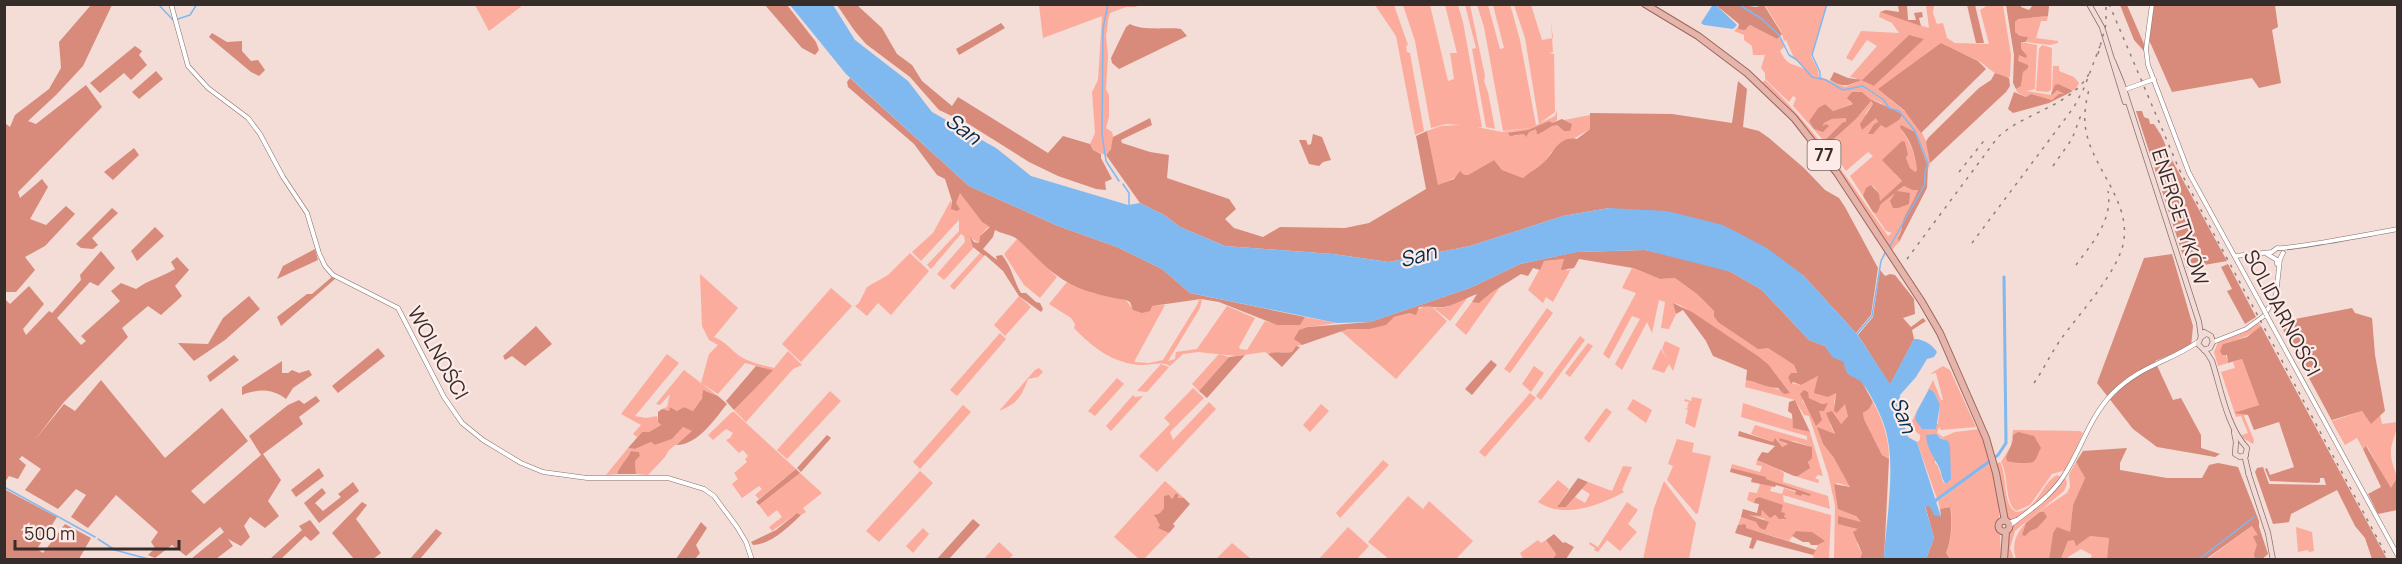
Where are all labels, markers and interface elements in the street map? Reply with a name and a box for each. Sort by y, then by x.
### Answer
water label: San [940,106,988,151]
road number: 77 [1808,140,1840,170]
street label: ENERGETYKÓW [2146,145,2215,289]
water label: San [1396,236,1441,273]
street label: SOLIDARNOŚCI [2238,245,2327,381]
street label: WOLNOŚCI [402,301,475,404]
water label: San [1884,392,1924,438]
scale bar [15,513,178,551]
text: 500 m [24,521,75,545]

